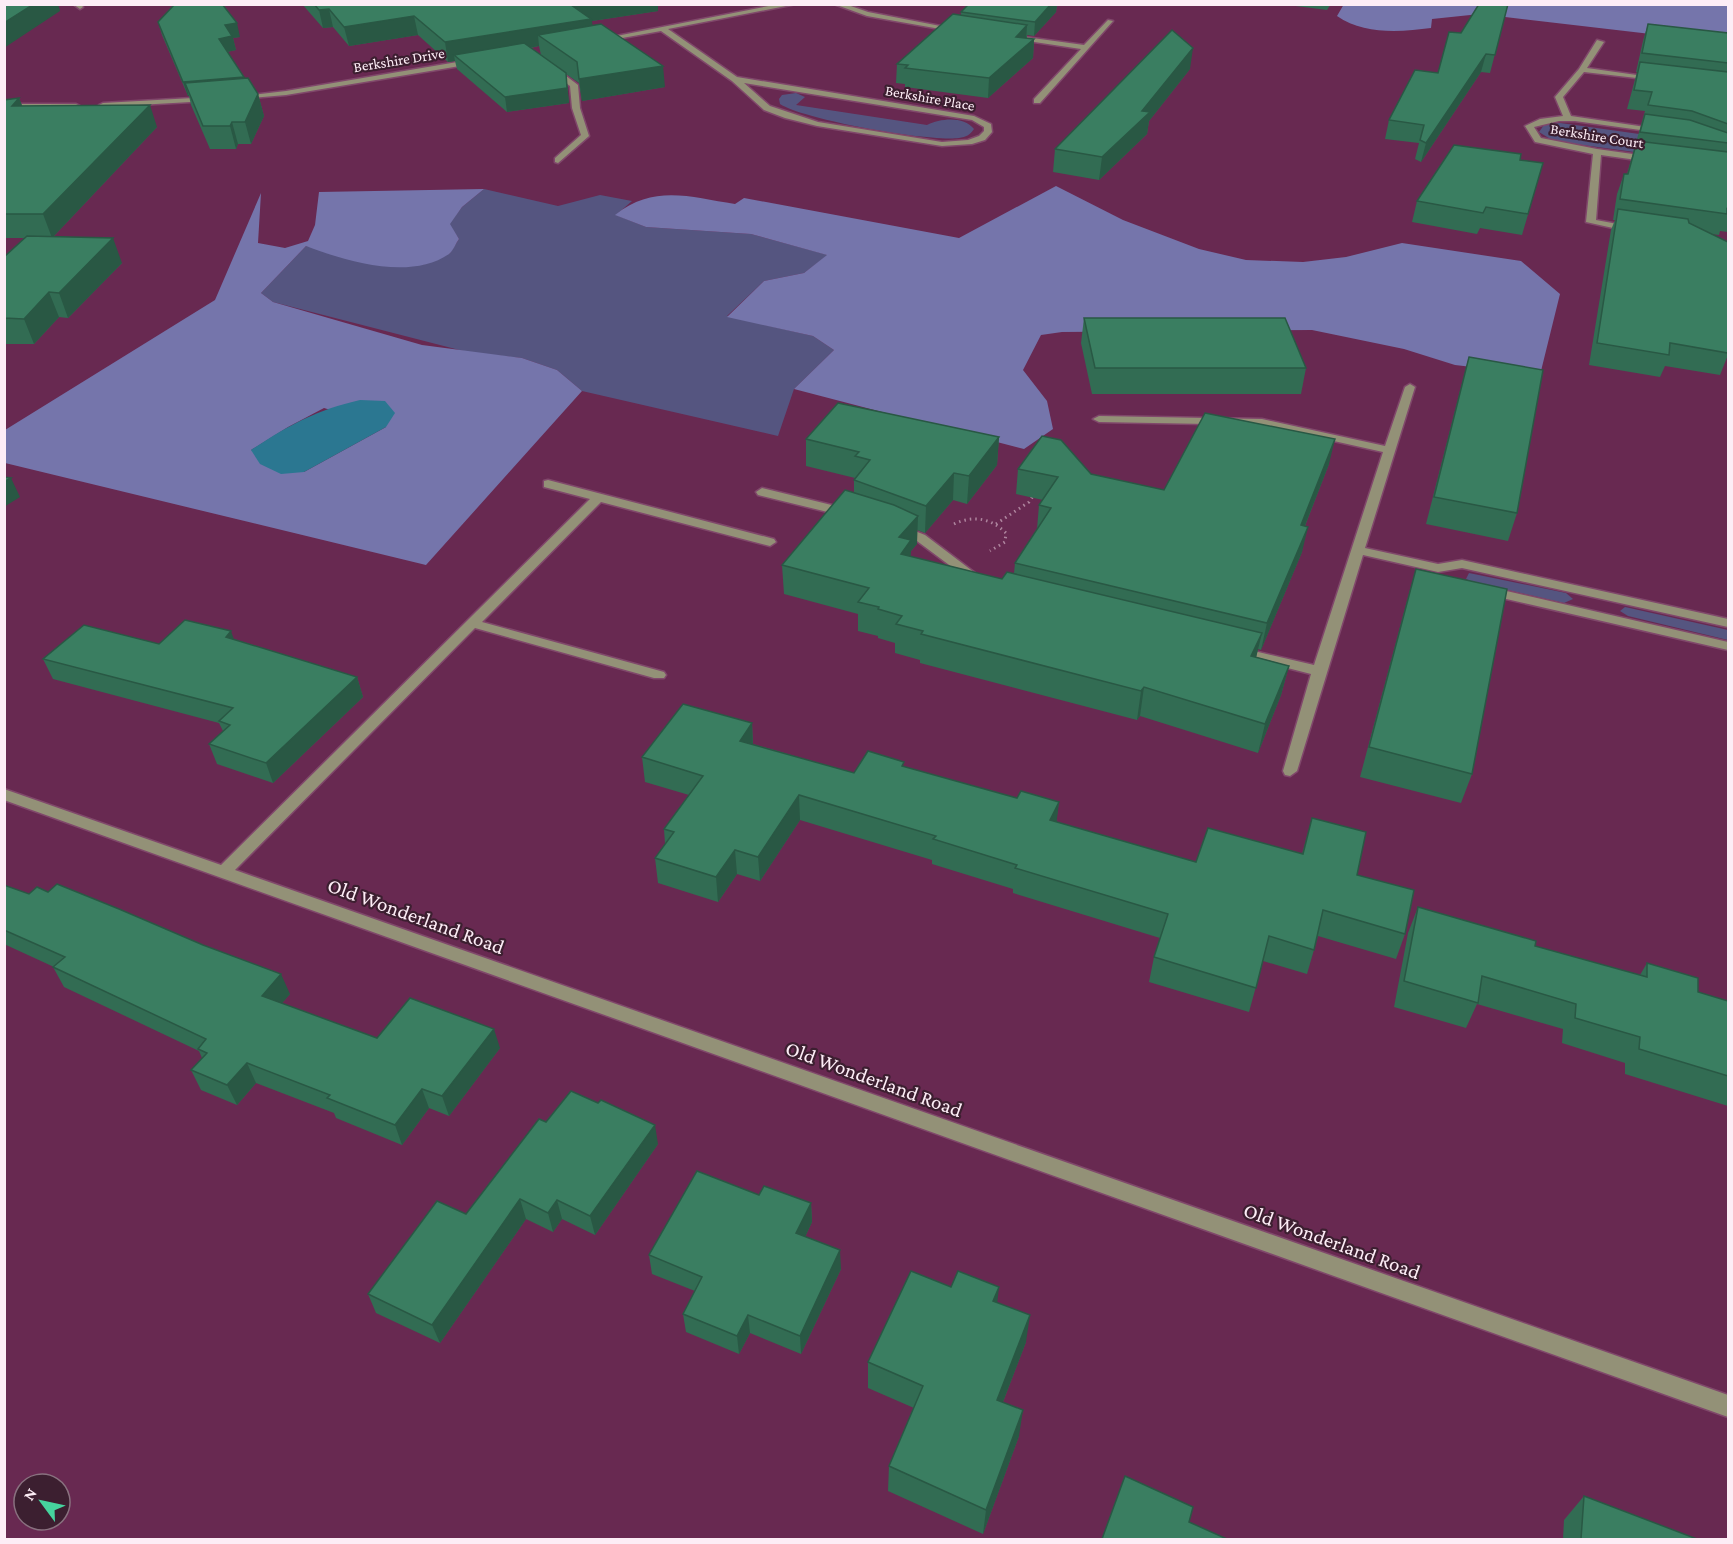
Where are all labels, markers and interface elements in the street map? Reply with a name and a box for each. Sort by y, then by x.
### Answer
street label: Berkshire Drive [352,45,446,75]
street label: Berkshire Place [884,82,976,114]
street label: Berkshire Court [1549,121,1646,151]
street label: Old Wonderland Road [324,873,508,959]
street label: Old Wonderland Road [782,1036,966,1122]
street label: Old Wonderland Road [1240,1198,1424,1284]
north arrow [12,1472,72,1532]
text: N [20,1485,40,1503]

